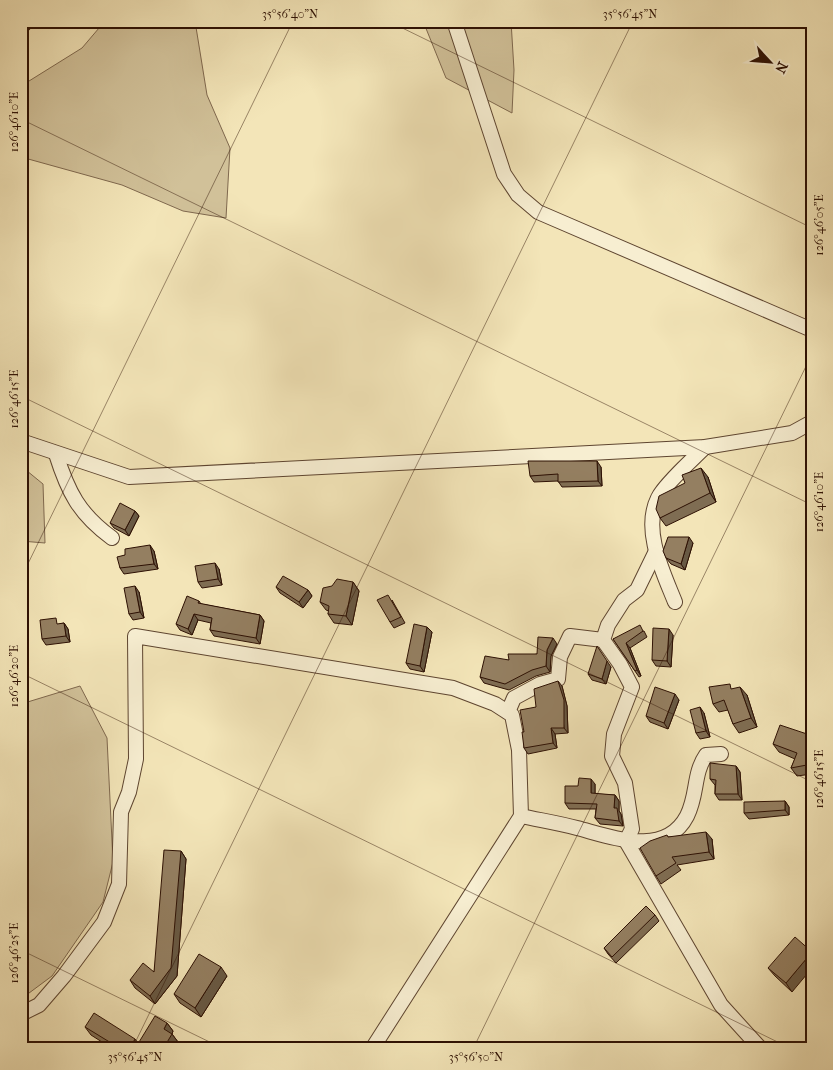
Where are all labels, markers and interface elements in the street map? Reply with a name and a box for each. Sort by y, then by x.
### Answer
text: 35°56'40"N [262,7,318,21]
text: 35°56'45"N [603,7,657,21]
north arrow [746,38,796,88]
text: N [771,59,791,76]
text: 126°46'10"E [7,92,21,152]
text: 126°46'05"E [812,194,826,256]
text: 126°46'15"E [7,370,21,428]
text: 126°46'10"E [812,472,826,532]
text: 126°46'20"E [7,645,21,707]
text: 126°46'15"E [812,750,826,808]
text: 126°46'25"E [7,923,21,983]
text: 35°56'45"N [108,1050,162,1064]
text: 35°56'50"N [449,1050,503,1064]

